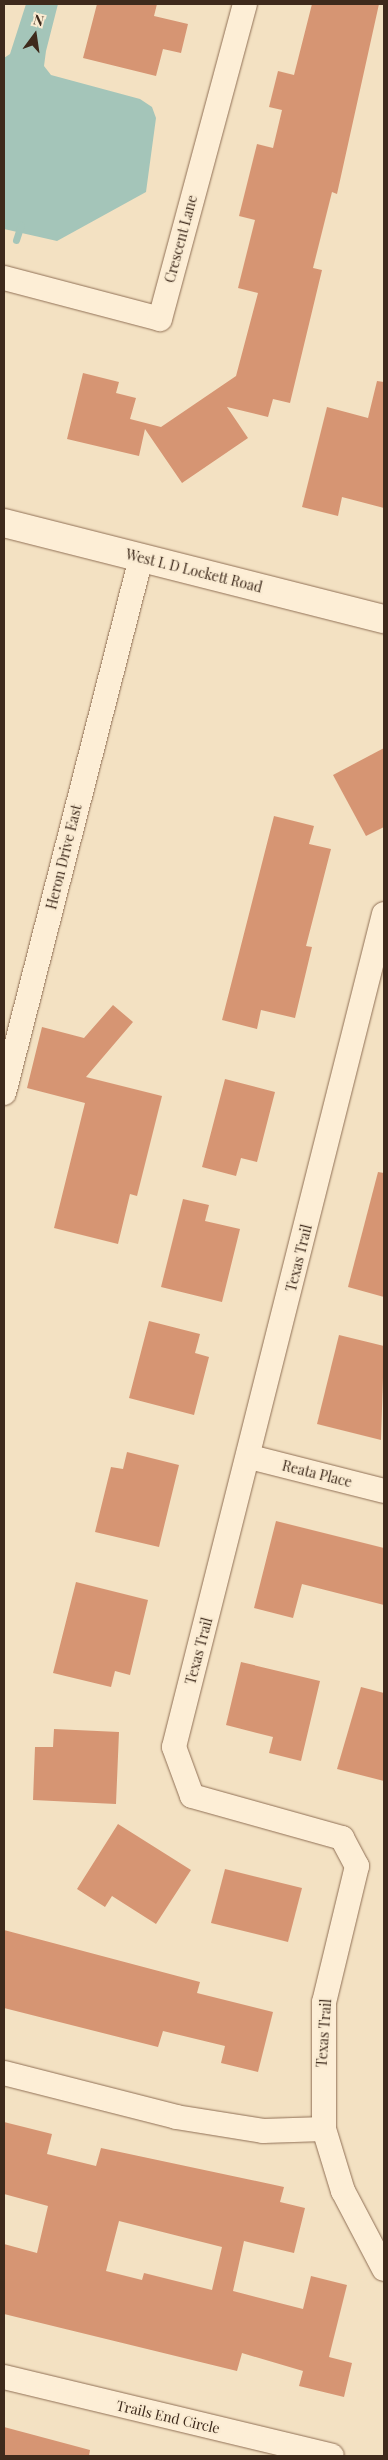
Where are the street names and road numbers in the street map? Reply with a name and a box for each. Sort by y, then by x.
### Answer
street label: Crescent Lane [161,193,201,285]
street label: West L D Lockett Road [124,546,264,596]
street label: Heron Drive East [43,803,85,911]
street label: Texas Trail [283,1223,315,1293]
street label: Reata Place [280,1457,354,1491]
street label: Texas Trail [182,1616,216,1686]
street label: Texas Trail [313,1998,335,2068]
street label: Trails End Circle [115,2397,221,2437]

